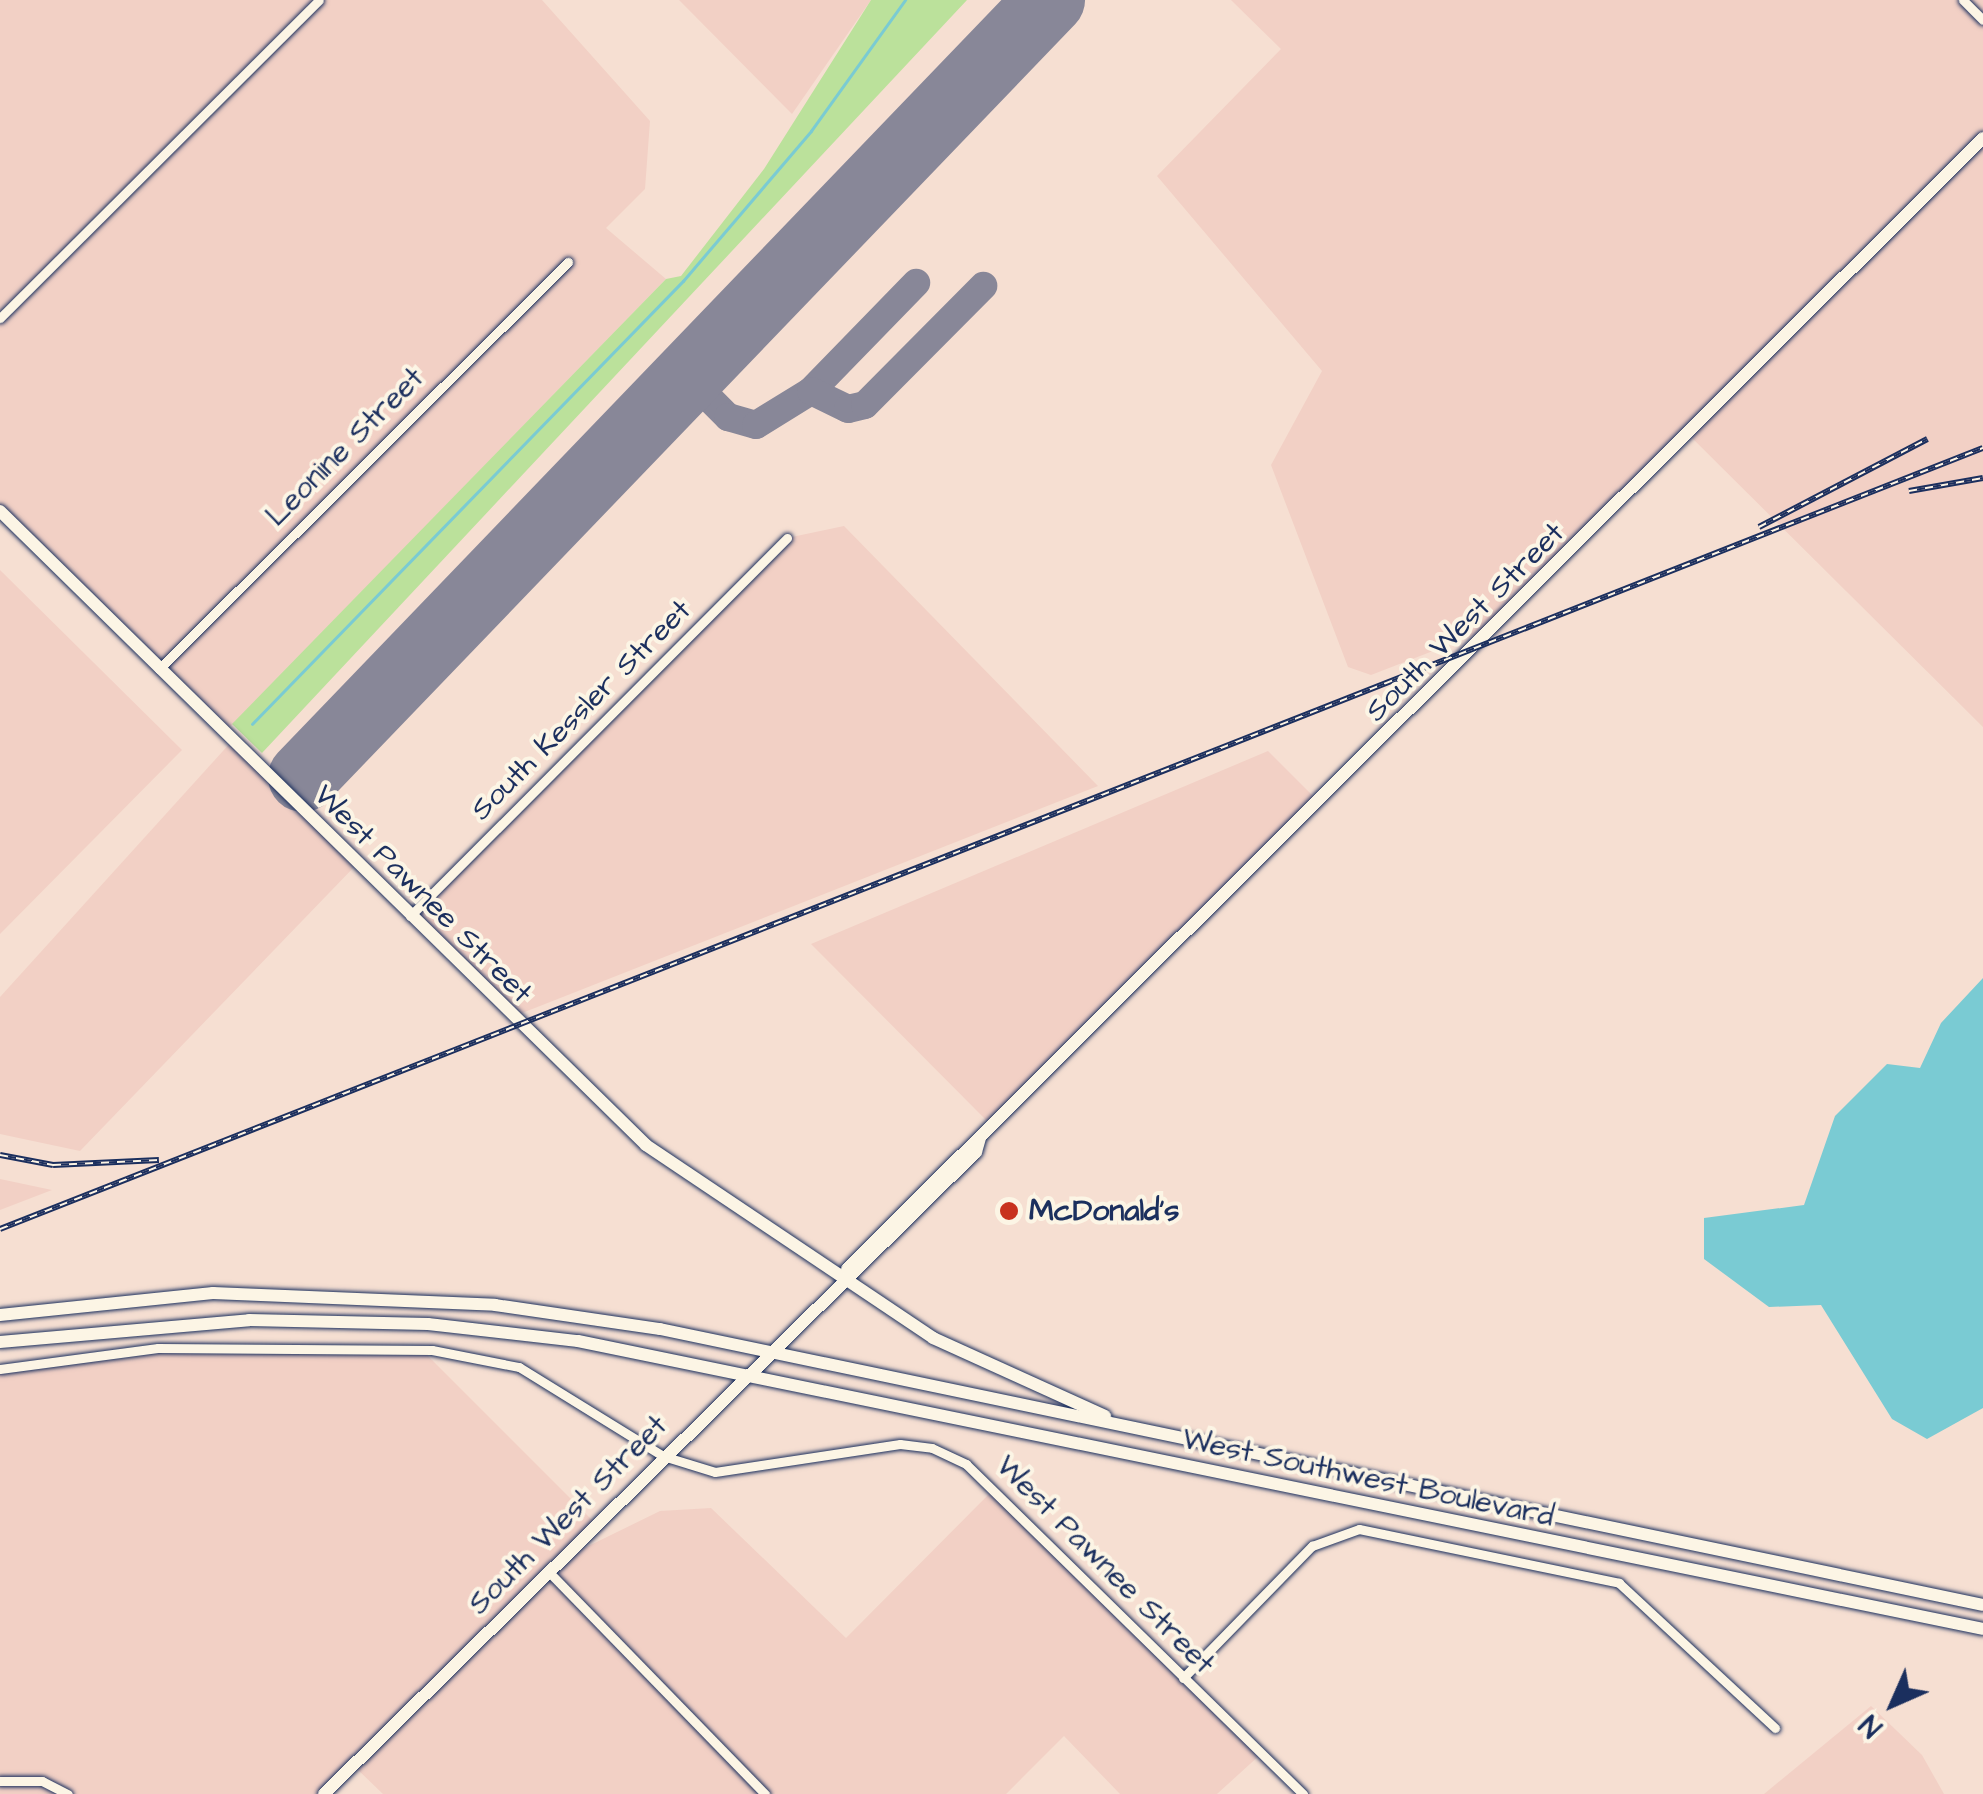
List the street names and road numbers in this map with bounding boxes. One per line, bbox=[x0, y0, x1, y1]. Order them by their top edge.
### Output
street label: Leonine Street bbox=[258, 360, 432, 534]
street label: South West Street bbox=[1358, 515, 1572, 729]
street label: South Kessler Street bbox=[463, 592, 699, 828]
street label: West Pawnee Street bbox=[306, 777, 540, 1011]
street label: South West Street bbox=[461, 1408, 675, 1622]
street label: West Southwest Boulevard bbox=[1179, 1421, 1557, 1535]
street label: West Pawnee Street bbox=[988, 1448, 1222, 1682]

